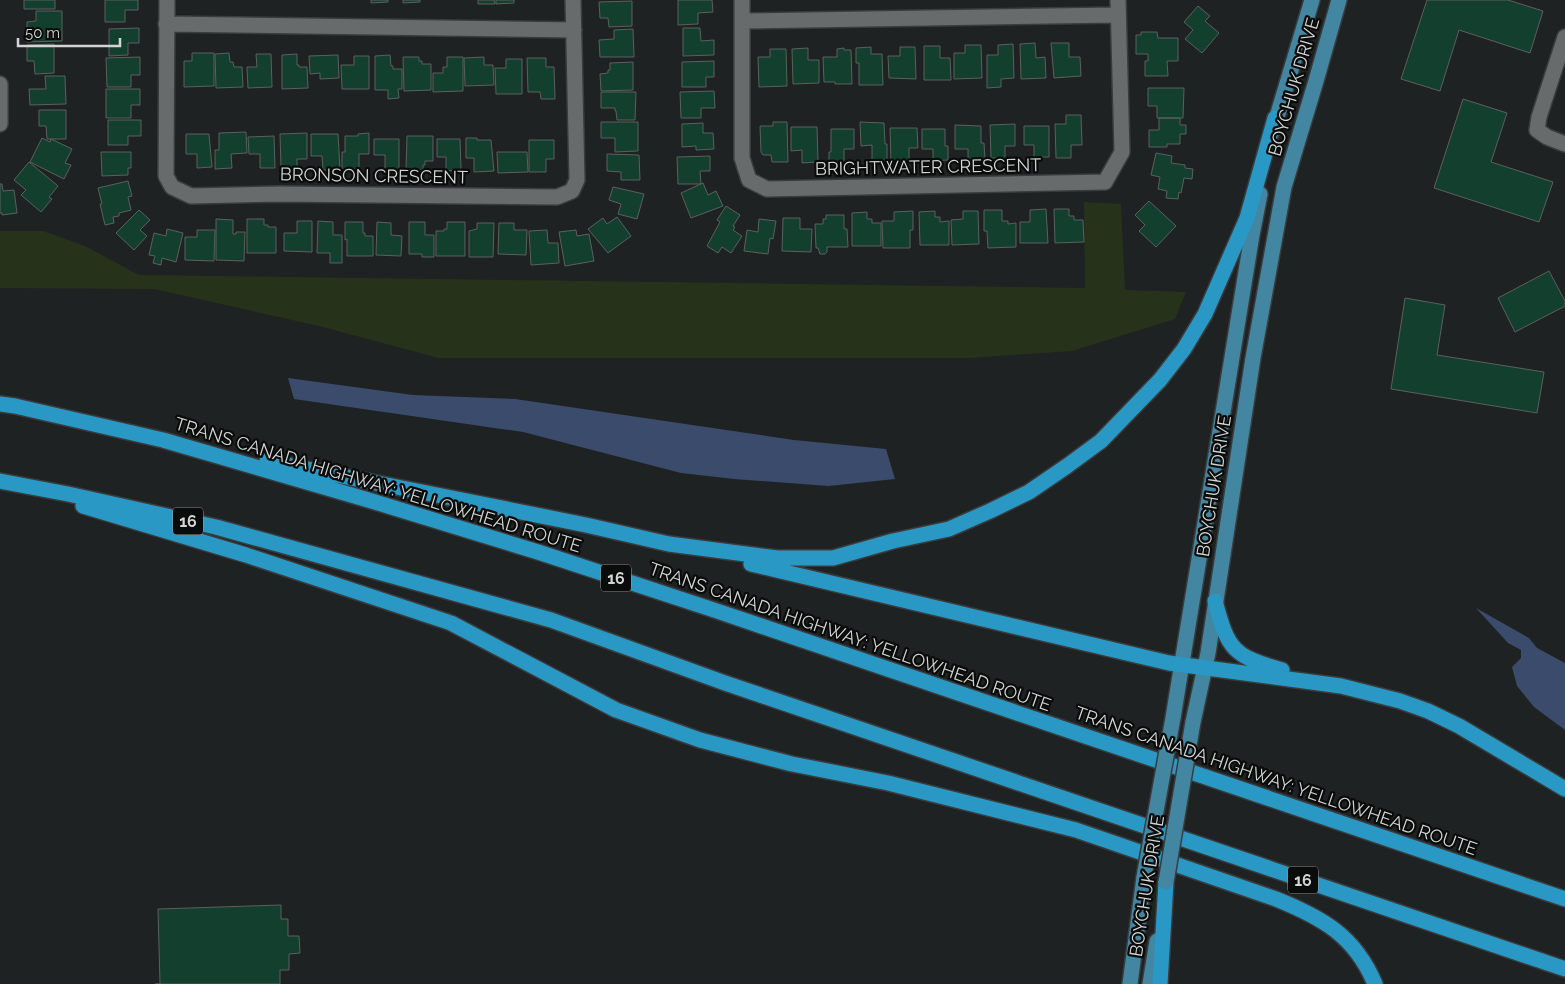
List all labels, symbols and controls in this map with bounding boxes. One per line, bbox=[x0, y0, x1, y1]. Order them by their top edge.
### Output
scale bar bbox=[18, 15, 120, 47]
street label: BOYCHUK DRIVE bbox=[1264, 15, 1323, 158]
text: 50 m bbox=[25, 24, 60, 42]
street label: BRIGHTWATER CRESCENT bbox=[815, 154, 1041, 179]
street label: BRONSON CRESCENT bbox=[280, 163, 468, 188]
street label: TRANS CANADA HIGHWAY: YELLOWHEAD ROUTE bbox=[172, 413, 584, 557]
street label: BOYCHUK DRIVE bbox=[1192, 414, 1235, 558]
road number: 16 bbox=[173, 508, 203, 534]
street label: TRANS CANADA HIGHWAY: YELLOWHEAD ROUTE bbox=[646, 558, 1054, 715]
road number: 16 bbox=[601, 564, 631, 592]
street label: TRANS CANADA HIGHWAY: YELLOWHEAD ROUTE bbox=[1072, 702, 1480, 859]
street label: BOYCHUK DRIVE bbox=[1125, 814, 1168, 958]
road number: 16 bbox=[1288, 866, 1318, 894]

